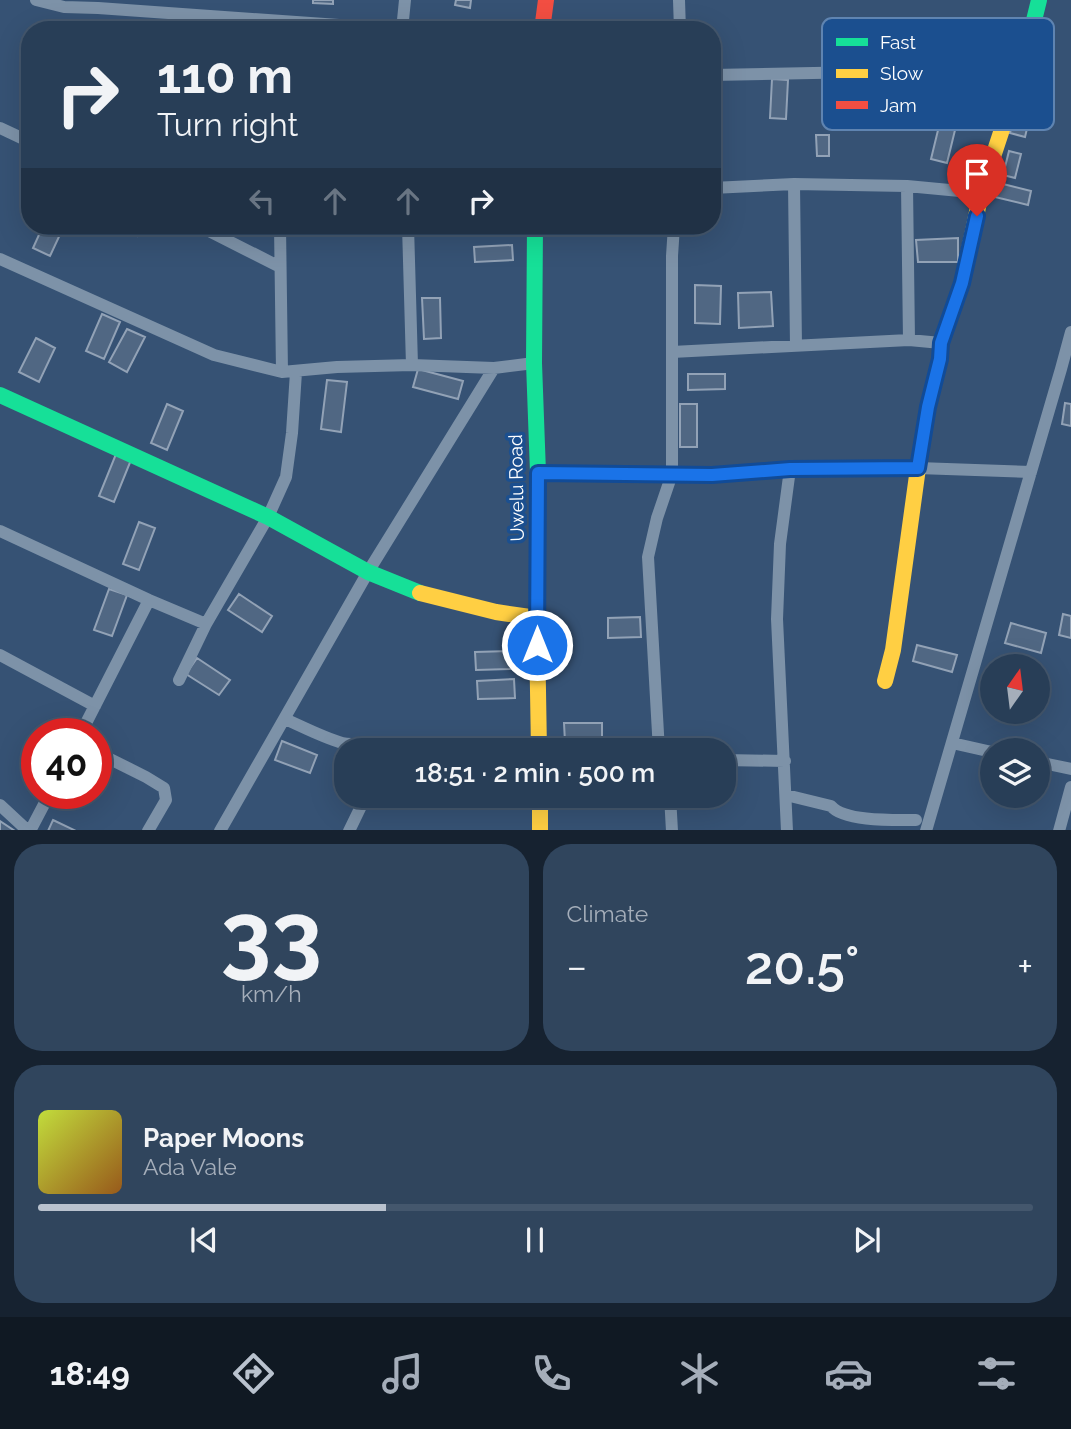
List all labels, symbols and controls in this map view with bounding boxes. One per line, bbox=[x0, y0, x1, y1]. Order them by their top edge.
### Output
legend bbox=[822, 18, 1054, 130]
text: Fast bbox=[880, 31, 916, 53]
text: 110 m bbox=[157, 47, 293, 104]
icon: right bbox=[42, 49, 133, 140]
text: Slow bbox=[880, 62, 924, 84]
text: Jam bbox=[880, 94, 917, 116]
text: Turn right bbox=[157, 106, 298, 143]
pin bbox=[947, 144, 1007, 216]
icon: arrive bbox=[958, 155, 996, 193]
icon: left bbox=[243, 182, 281, 220]
icon: ahead bbox=[316, 182, 354, 220]
icon: ahead bbox=[389, 182, 427, 220]
icon: right bbox=[462, 182, 500, 220]
street label: Uwelu Road bbox=[504, 434, 528, 542]
position arrow bbox=[500, 608, 574, 682]
north arrow bbox=[980, 654, 1050, 724]
map controls bbox=[980, 654, 1050, 808]
speed limit sign: 40 bbox=[21, 718, 112, 809]
button: layers bbox=[980, 738, 1050, 808]
text: 18:51 · 2 min · 500 m bbox=[415, 758, 655, 788]
text: 33 bbox=[220, 881, 322, 988]
text: Climate bbox=[567, 900, 648, 927]
text: 20.5° bbox=[745, 935, 859, 996]
text: − bbox=[567, 944, 587, 989]
text: + bbox=[1017, 944, 1033, 989]
text: km/h bbox=[241, 980, 302, 1007]
text: Paper Moons bbox=[143, 1123, 304, 1153]
text: Ada Vale bbox=[143, 1153, 237, 1180]
icon: previous bbox=[185, 1221, 223, 1259]
icon: pause bbox=[516, 1221, 554, 1259]
icon: next bbox=[848, 1221, 886, 1259]
icon: directions bbox=[229, 1349, 278, 1398]
icon: music bbox=[378, 1349, 427, 1398]
icon: phone bbox=[527, 1349, 576, 1398]
icon: climate bbox=[675, 1349, 724, 1398]
icon: car bbox=[824, 1349, 873, 1398]
icon: filters bbox=[972, 1349, 1021, 1398]
text: 18:49 bbox=[50, 1355, 130, 1392]

